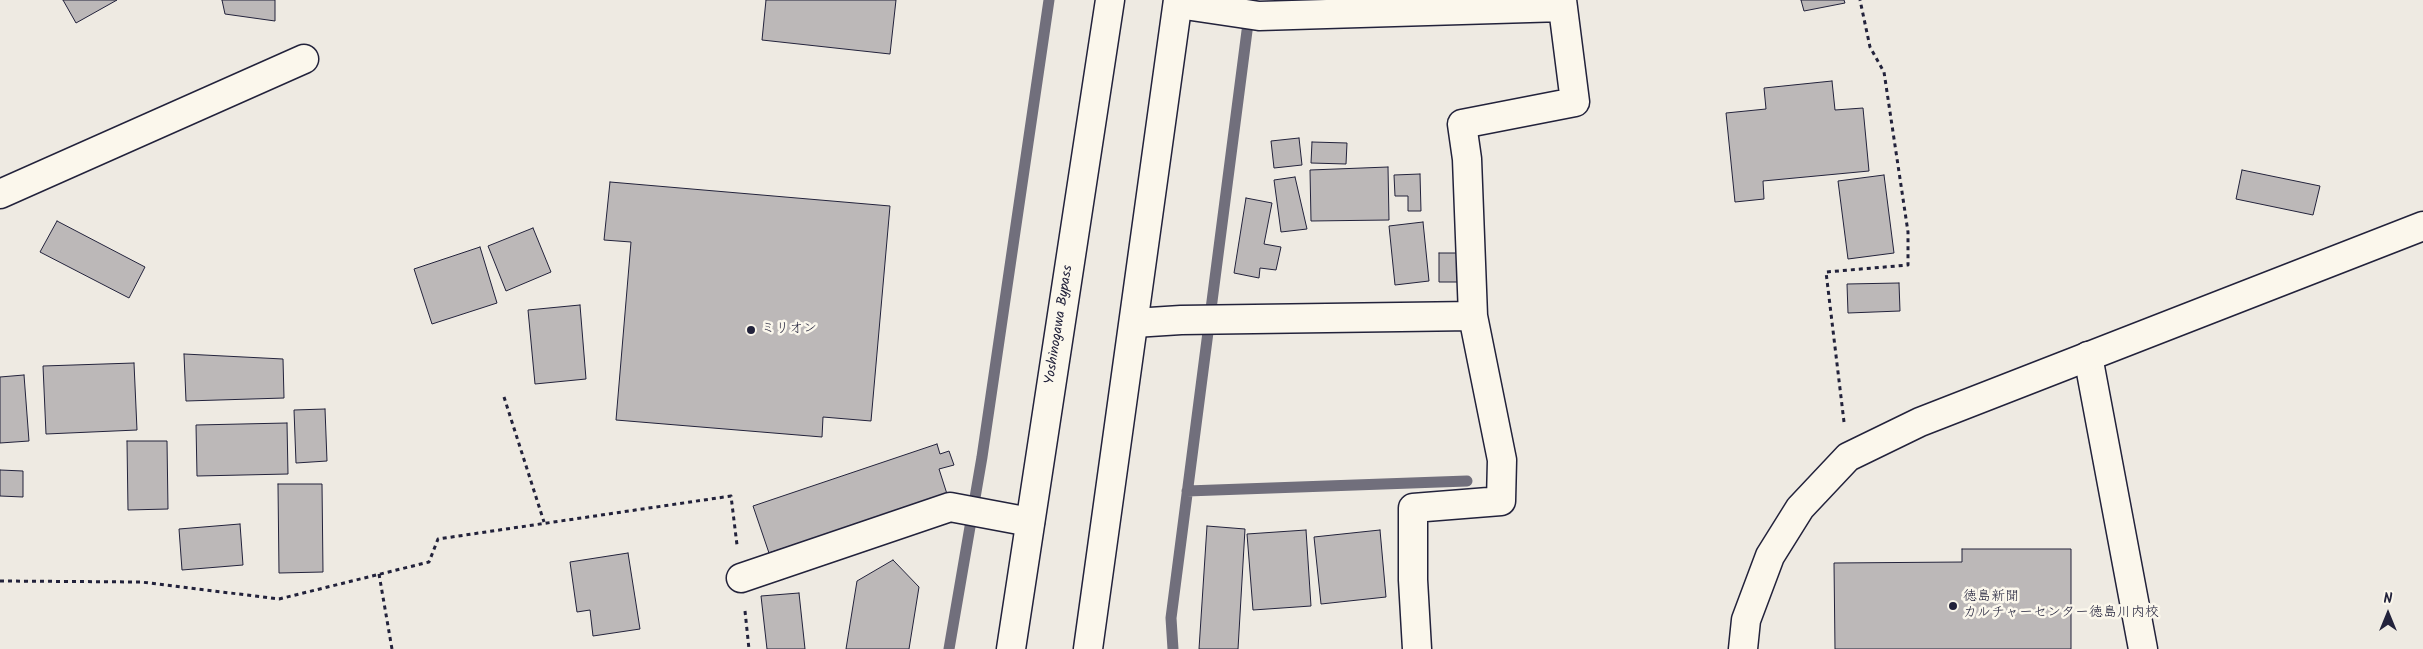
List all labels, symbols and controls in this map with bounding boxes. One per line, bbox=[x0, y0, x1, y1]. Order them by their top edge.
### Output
street label: Yoshinogawa Bypass bbox=[1042, 264, 1078, 386]
place label: ミリオン bbox=[761, 322, 817, 338]
marker: ミリオン bbox=[745, 324, 757, 336]
text: N bbox=[2384, 588, 2392, 610]
north arrow bbox=[2363, 589, 2413, 639]
place label: 徳島新聞 カルチャーセンター徳島川内校 bbox=[1963, 590, 2159, 622]
marker: 徳島新聞 カルチャーセンター徳島川内校 bbox=[1947, 600, 1959, 612]

